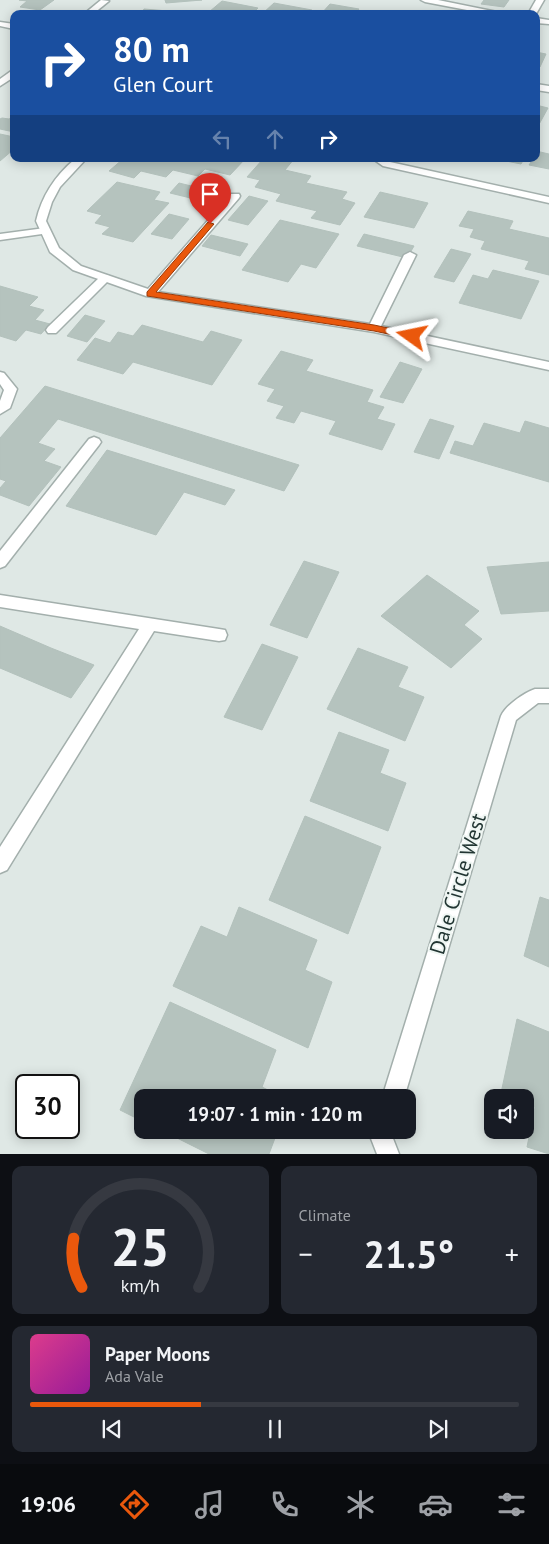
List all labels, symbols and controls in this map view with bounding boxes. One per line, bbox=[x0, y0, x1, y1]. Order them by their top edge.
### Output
text: 80 m bbox=[113, 26, 190, 72]
icon: right bbox=[30, 30, 95, 95]
text: Glen Court bbox=[113, 70, 213, 98]
icon: left bbox=[208, 125, 236, 153]
icon: ahead bbox=[261, 125, 289, 153]
icon: right bbox=[314, 125, 342, 153]
pin bbox=[189, 173, 231, 224]
icon: arrive bbox=[196, 180, 224, 208]
position arrow bbox=[385, 309, 437, 361]
street label: Dale Circle West bbox=[423, 810, 492, 958]
speed limit sign: 30 bbox=[15, 1074, 80, 1139]
map controls bbox=[484, 1089, 534, 1139]
button: sound bbox=[484, 1089, 534, 1139]
text: 19:07 · 1 min · 120 m bbox=[188, 1102, 362, 1126]
text: Climate bbox=[299, 1205, 351, 1225]
text: 25 bbox=[111, 1213, 170, 1280]
text: 21.5° bbox=[363, 1229, 454, 1278]
text: − bbox=[299, 1235, 313, 1272]
text: + bbox=[505, 1235, 519, 1272]
text: km/h bbox=[121, 1274, 160, 1297]
text: Paper Moons bbox=[105, 1342, 210, 1366]
text: Ada Vale bbox=[105, 1366, 164, 1386]
icon: previous bbox=[98, 1415, 126, 1443]
icon: pause bbox=[261, 1415, 289, 1443]
icon: next bbox=[424, 1415, 452, 1443]
icon: directions bbox=[117, 1487, 152, 1522]
icon: music bbox=[192, 1487, 227, 1522]
icon: phone bbox=[267, 1487, 302, 1522]
icon: climate bbox=[343, 1487, 378, 1522]
icon: car bbox=[418, 1487, 453, 1522]
icon: filters bbox=[494, 1487, 529, 1522]
text: 19:06 bbox=[20, 1490, 76, 1518]

